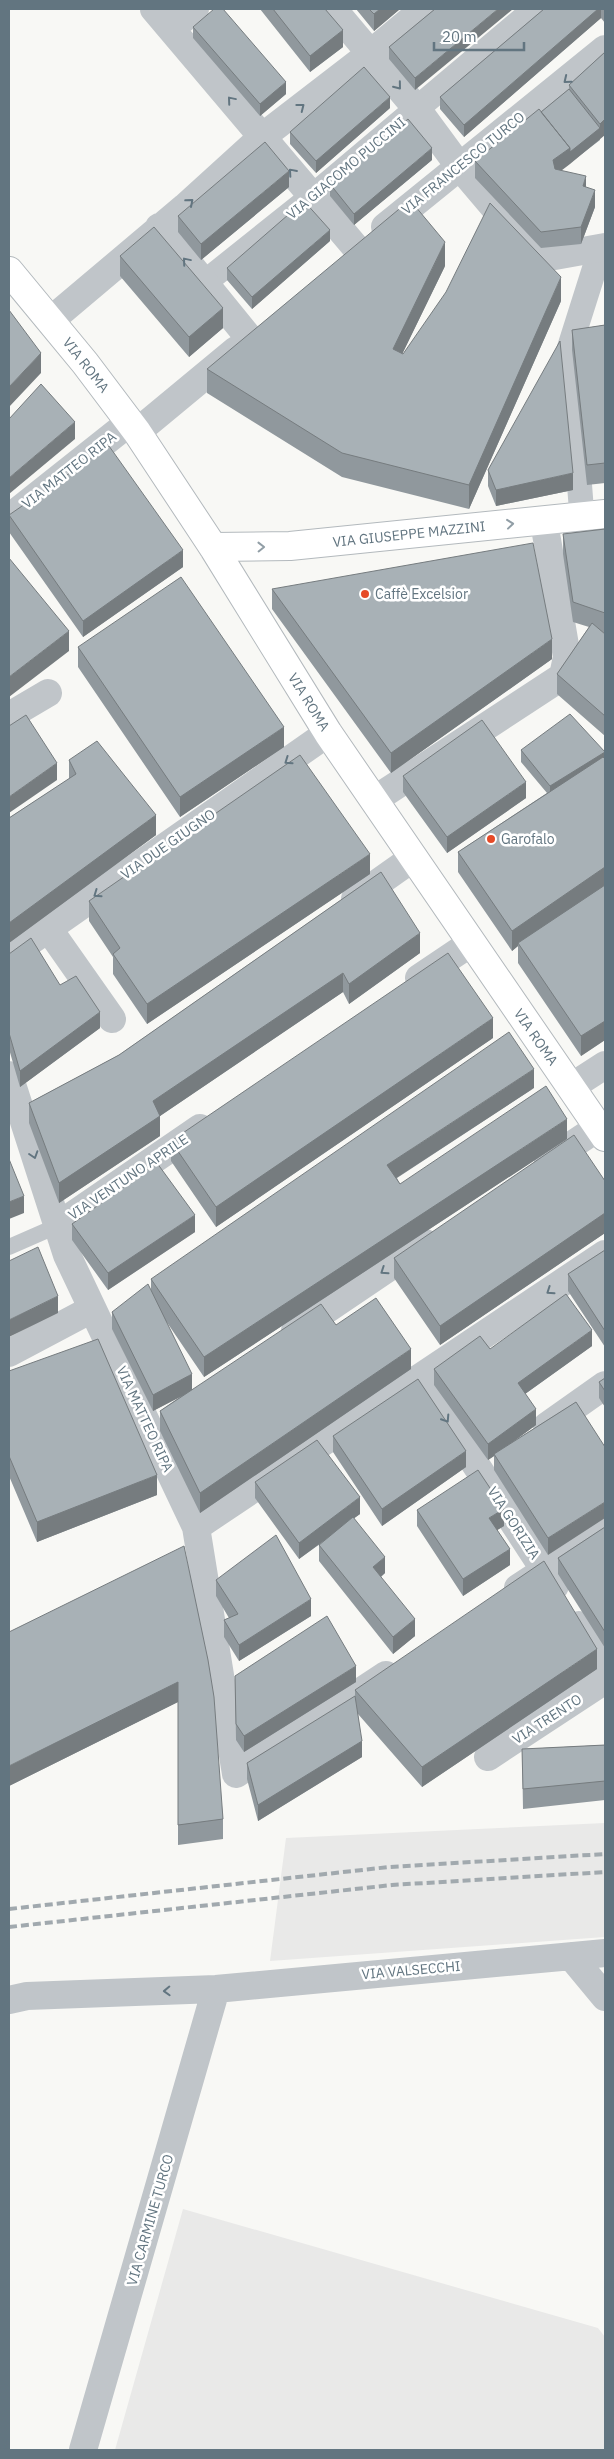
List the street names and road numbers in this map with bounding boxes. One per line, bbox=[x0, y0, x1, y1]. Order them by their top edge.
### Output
street label: VIA FRANCESCO TURCO bbox=[398, 108, 528, 218]
street label: VIA GIACOMO PUCCINI bbox=[283, 113, 409, 223]
street label: VIA ROMA bbox=[59, 334, 113, 396]
street label: VIA MATTEO RIPA bbox=[18, 428, 120, 512]
street label: VIA GIUSEPPE MAZZINI bbox=[332, 517, 486, 551]
street label: VIA ROMA bbox=[284, 669, 334, 735]
street label: VIA DUE GIUGNO bbox=[117, 805, 219, 883]
street label: VIA ROMA bbox=[510, 1005, 562, 1069]
street label: VIA VENTUNO APRILE bbox=[65, 1130, 191, 1224]
street label: VIA MATTEO RIPA bbox=[113, 1363, 177, 1475]
street label: VIA GORIZIA bbox=[484, 1483, 544, 1563]
street label: VIA TRENTO bbox=[509, 1690, 585, 1748]
street label: VIA VALSECCHI bbox=[361, 1957, 461, 1983]
street label: VIA CARMINE TURCO bbox=[123, 2152, 177, 2288]

